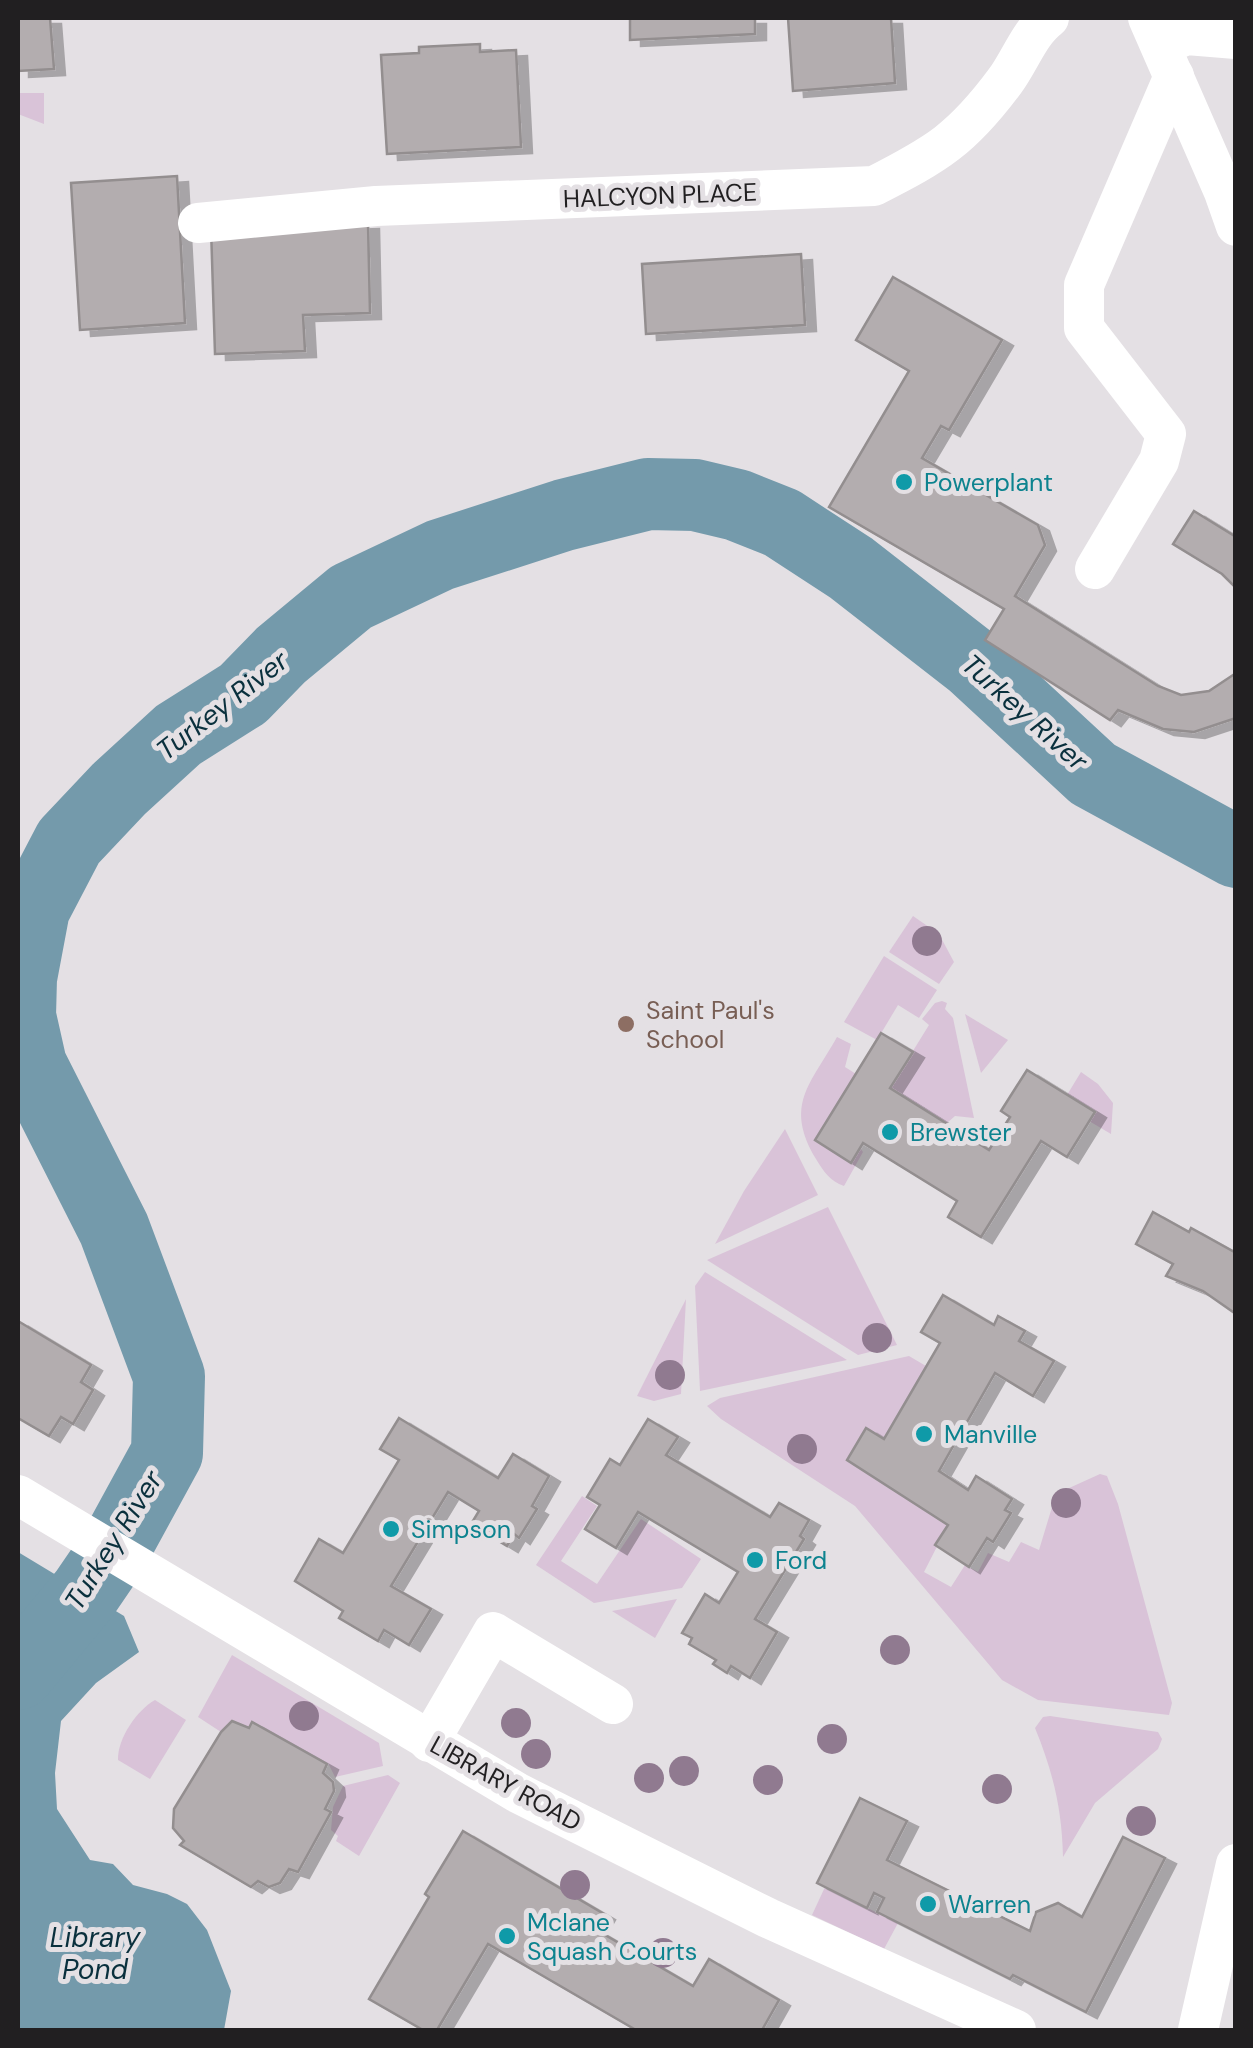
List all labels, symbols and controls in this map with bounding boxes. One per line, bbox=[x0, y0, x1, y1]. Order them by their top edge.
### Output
street label: HALCYON PLACE bbox=[562, 176, 758, 215]
place label: Powerplant bbox=[924, 466, 1053, 499]
marker: Powerplant bbox=[893, 471, 915, 493]
water label: Turkey River bbox=[149, 642, 296, 769]
water label: Turkey River bbox=[954, 646, 1096, 779]
place label: Saint Paul's School bbox=[646, 994, 775, 1056]
marker: Saint Paul's School bbox=[615, 1013, 637, 1035]
place label: Brewster bbox=[910, 1116, 1012, 1149]
marker: Brewster bbox=[879, 1121, 901, 1143]
place label: Manville bbox=[944, 1418, 1037, 1451]
marker: Manville bbox=[913, 1423, 935, 1445]
water label: Turkey River bbox=[56, 1463, 171, 1617]
place label: Simpson bbox=[411, 1513, 511, 1546]
marker: Simpson bbox=[380, 1518, 402, 1540]
place label: Ford bbox=[775, 1544, 827, 1577]
marker: Ford bbox=[744, 1549, 766, 1571]
street label: LIBRARY ROAD bbox=[424, 1728, 587, 1838]
place label: Warren bbox=[948, 1888, 1031, 1921]
marker: Warren bbox=[917, 1893, 939, 1915]
place label: Mclane Squash Courts bbox=[527, 1906, 697, 1968]
water label: Library Pond bbox=[50, 1919, 142, 1988]
marker: Mclane Squash Courts bbox=[496, 1925, 518, 1947]

